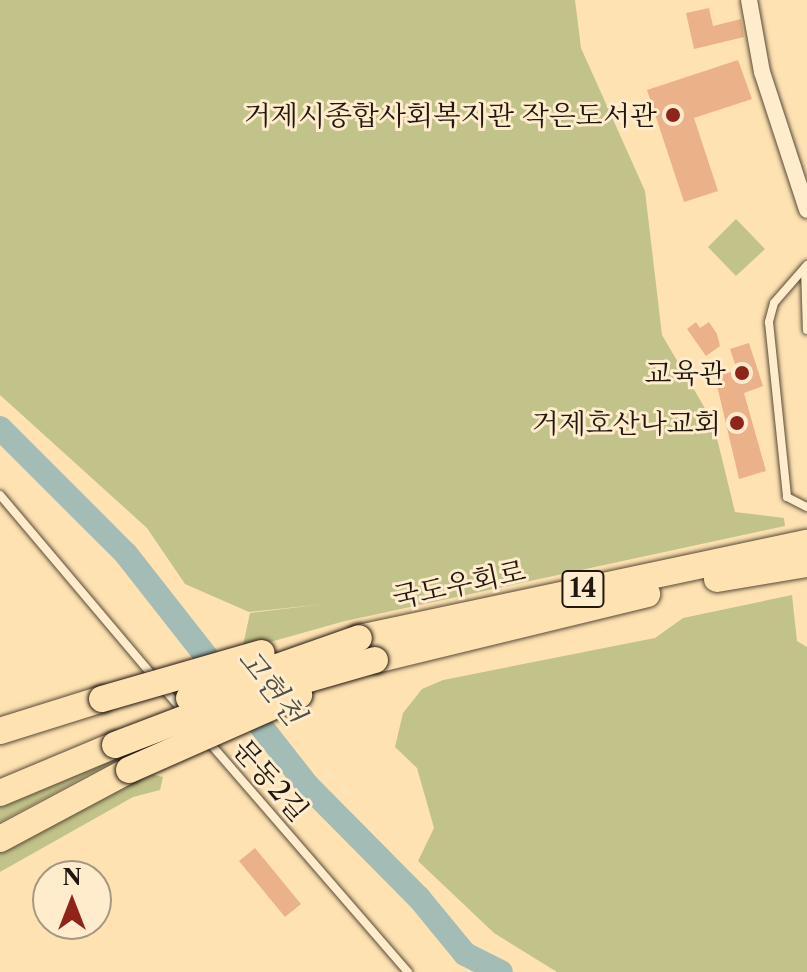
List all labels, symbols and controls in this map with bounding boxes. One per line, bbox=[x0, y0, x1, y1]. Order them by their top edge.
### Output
place label: 거제시종합사회복지관 작은도서관 bbox=[244, 98, 657, 132]
marker: 거제시종합사회복지관 작은도서관 bbox=[664, 106, 682, 124]
place label: 교육관 bbox=[645, 356, 726, 390]
marker: 교육관 bbox=[733, 364, 751, 382]
place label: 거제호산나교회 bbox=[532, 406, 721, 440]
marker: 거제호산나교회 bbox=[728, 414, 746, 432]
street label: 국도우회로 bbox=[389, 554, 529, 614]
road number: 14 bbox=[561, 567, 605, 611]
water label: 고현천 bbox=[230, 642, 312, 732]
street label: 문동2길 bbox=[226, 732, 316, 828]
north arrow bbox=[32, 860, 112, 940]
text: N bbox=[62, 864, 82, 891]

